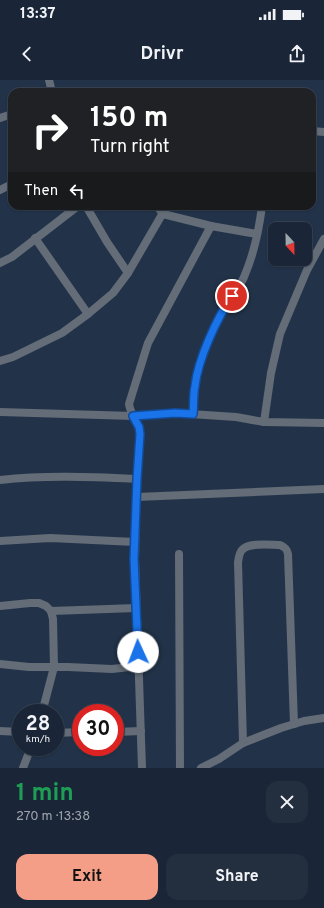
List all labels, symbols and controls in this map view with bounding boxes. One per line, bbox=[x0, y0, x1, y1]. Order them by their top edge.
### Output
text: 13:37 bbox=[20, 5, 55, 24]
icon: back bbox=[16, 43, 38, 65]
text: Drivr bbox=[141, 43, 183, 66]
icon: share bbox=[286, 43, 308, 65]
text: 150 m bbox=[90, 101, 168, 137]
icon: right bbox=[24, 104, 76, 156]
text: Turn right bbox=[90, 136, 170, 159]
icon: left bbox=[66, 180, 88, 202]
text: Then bbox=[24, 182, 58, 201]
north arrow bbox=[268, 222, 312, 266]
map controls bbox=[268, 222, 312, 266]
pin bbox=[215, 279, 249, 313]
icon: arrive bbox=[221, 285, 243, 307]
position arrow bbox=[117, 631, 159, 673]
speed limit sign: 30 bbox=[72, 704, 124, 756]
text: 28 bbox=[26, 712, 50, 738]
text: km/h bbox=[26, 733, 50, 746]
text: 1 min bbox=[16, 779, 74, 809]
button: close bbox=[266, 781, 308, 823]
text: 270 m · 13:38 bbox=[16, 809, 90, 825]
button: Exit bbox=[16, 854, 158, 900]
button: Share bbox=[166, 854, 308, 900]

